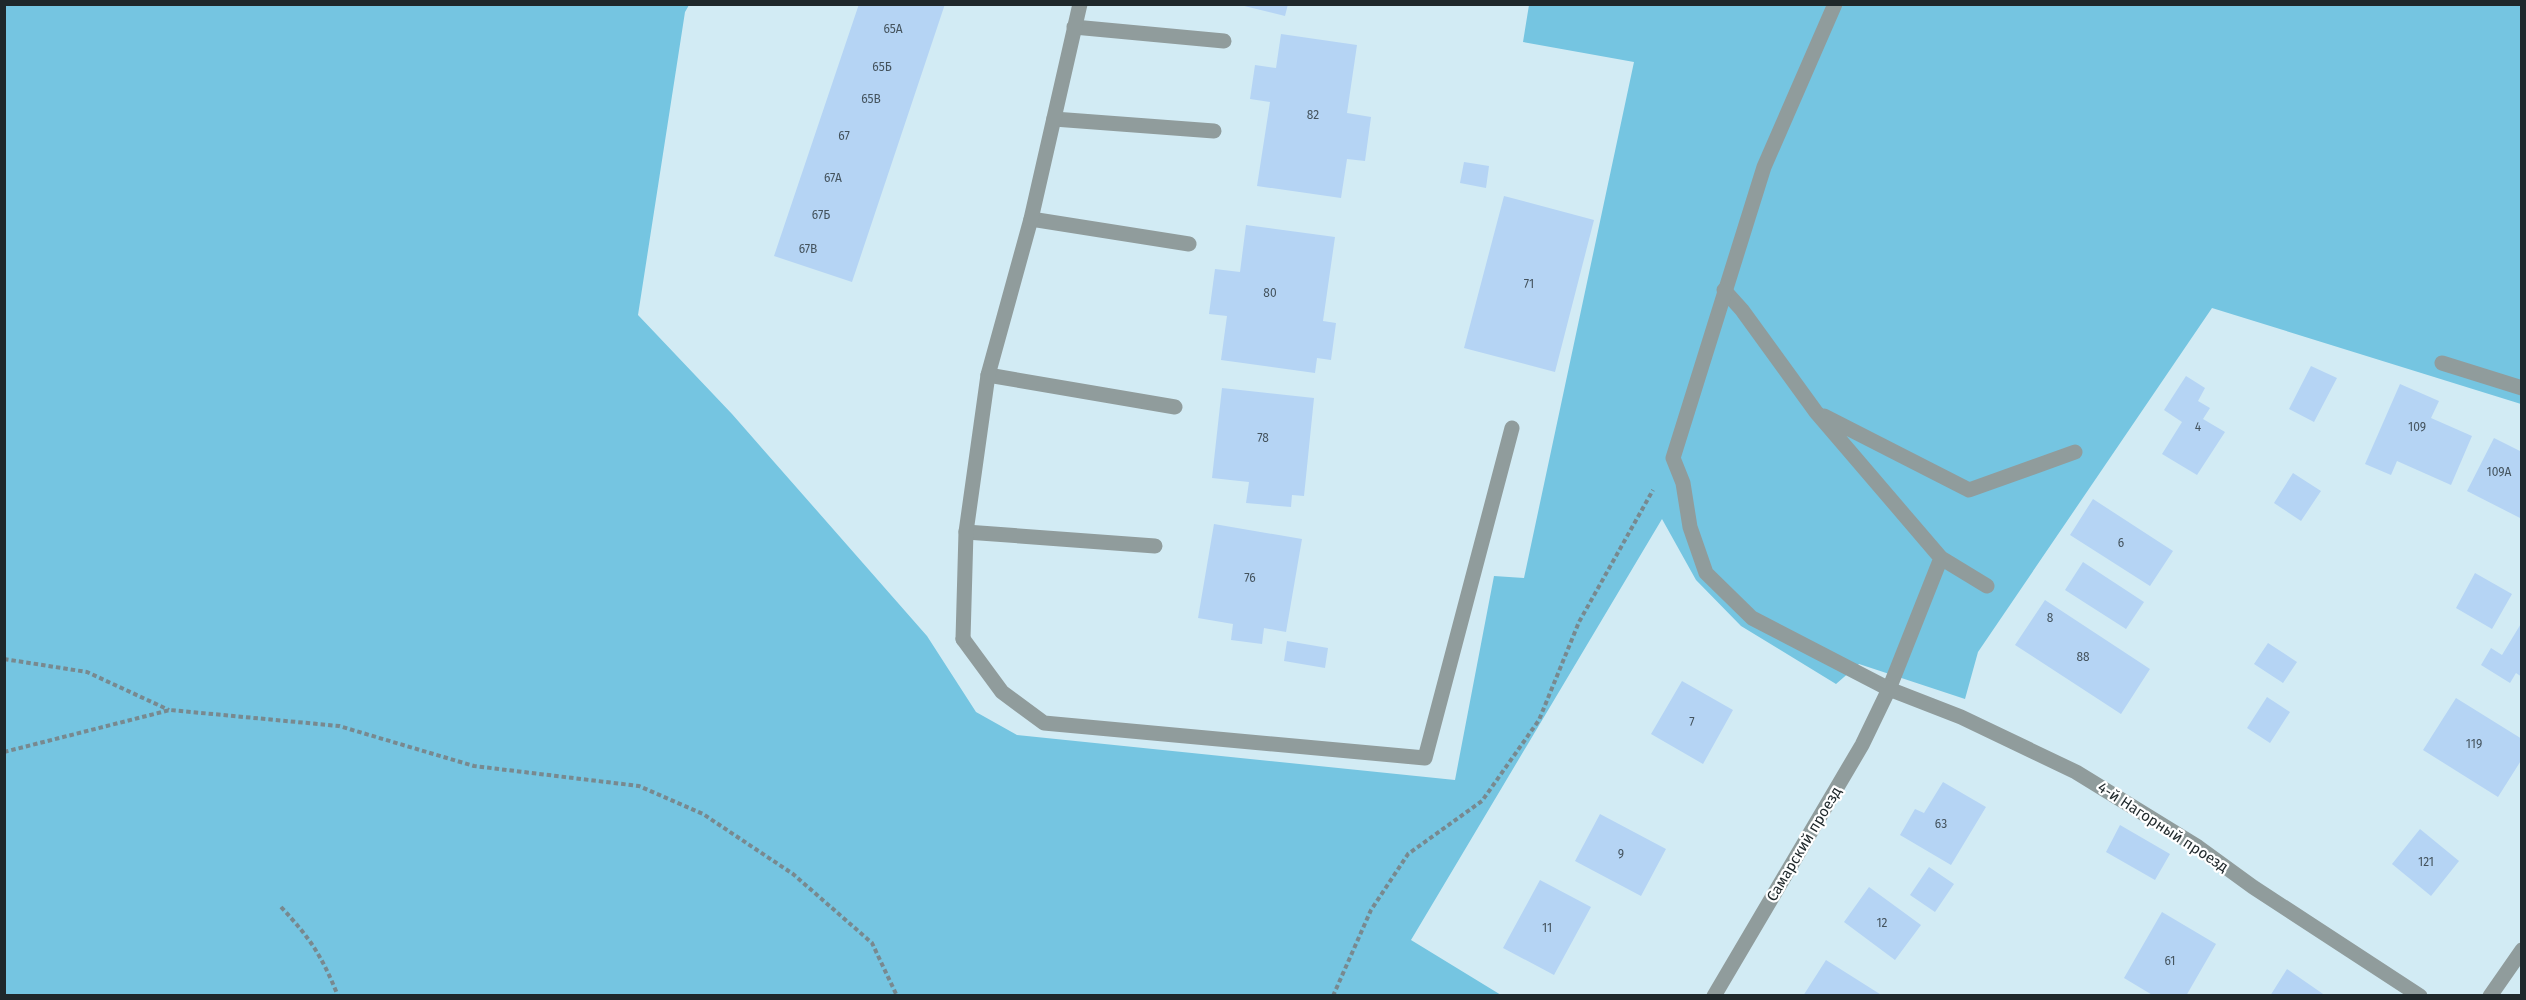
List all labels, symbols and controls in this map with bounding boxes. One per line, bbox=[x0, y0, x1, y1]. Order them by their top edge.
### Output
house number: 65А bbox=[883, 22, 903, 36]
house number: 65Б bbox=[872, 60, 892, 74]
house number: 65В bbox=[861, 92, 881, 106]
house number: 82 bbox=[1307, 108, 1319, 122]
house number: 67 bbox=[838, 129, 850, 143]
house number: 67А bbox=[824, 171, 842, 185]
house number: 67Б bbox=[812, 208, 830, 222]
house number: 67В bbox=[799, 242, 817, 256]
house number: 71 bbox=[1524, 277, 1534, 291]
house number: 80 bbox=[1263, 286, 1277, 300]
house number: 4 bbox=[2195, 420, 2202, 434]
house number: 109 bbox=[2408, 420, 2426, 434]
house number: 78 bbox=[1257, 431, 1269, 445]
house number: 109А bbox=[2487, 465, 2512, 479]
house number: 6 bbox=[2118, 536, 2124, 550]
house number: 76 bbox=[1244, 571, 1256, 585]
house number: 8 bbox=[2047, 611, 2054, 625]
house number: 88 bbox=[2076, 650, 2090, 664]
house number: 7 bbox=[1689, 715, 1695, 729]
house number: 119 bbox=[2466, 737, 2482, 751]
street label: 4-й Нагорный проезд bbox=[2094, 778, 2232, 876]
street label: Самарский проезд bbox=[1763, 783, 1845, 905]
house number: 63 bbox=[1935, 817, 1947, 831]
house number: 9 bbox=[1618, 847, 1624, 861]
house number: 121 bbox=[2418, 855, 2434, 869]
house number: 12 bbox=[1876, 916, 1888, 930]
house number: 11 bbox=[1542, 921, 1552, 935]
house number: 61 bbox=[2164, 954, 2176, 968]

